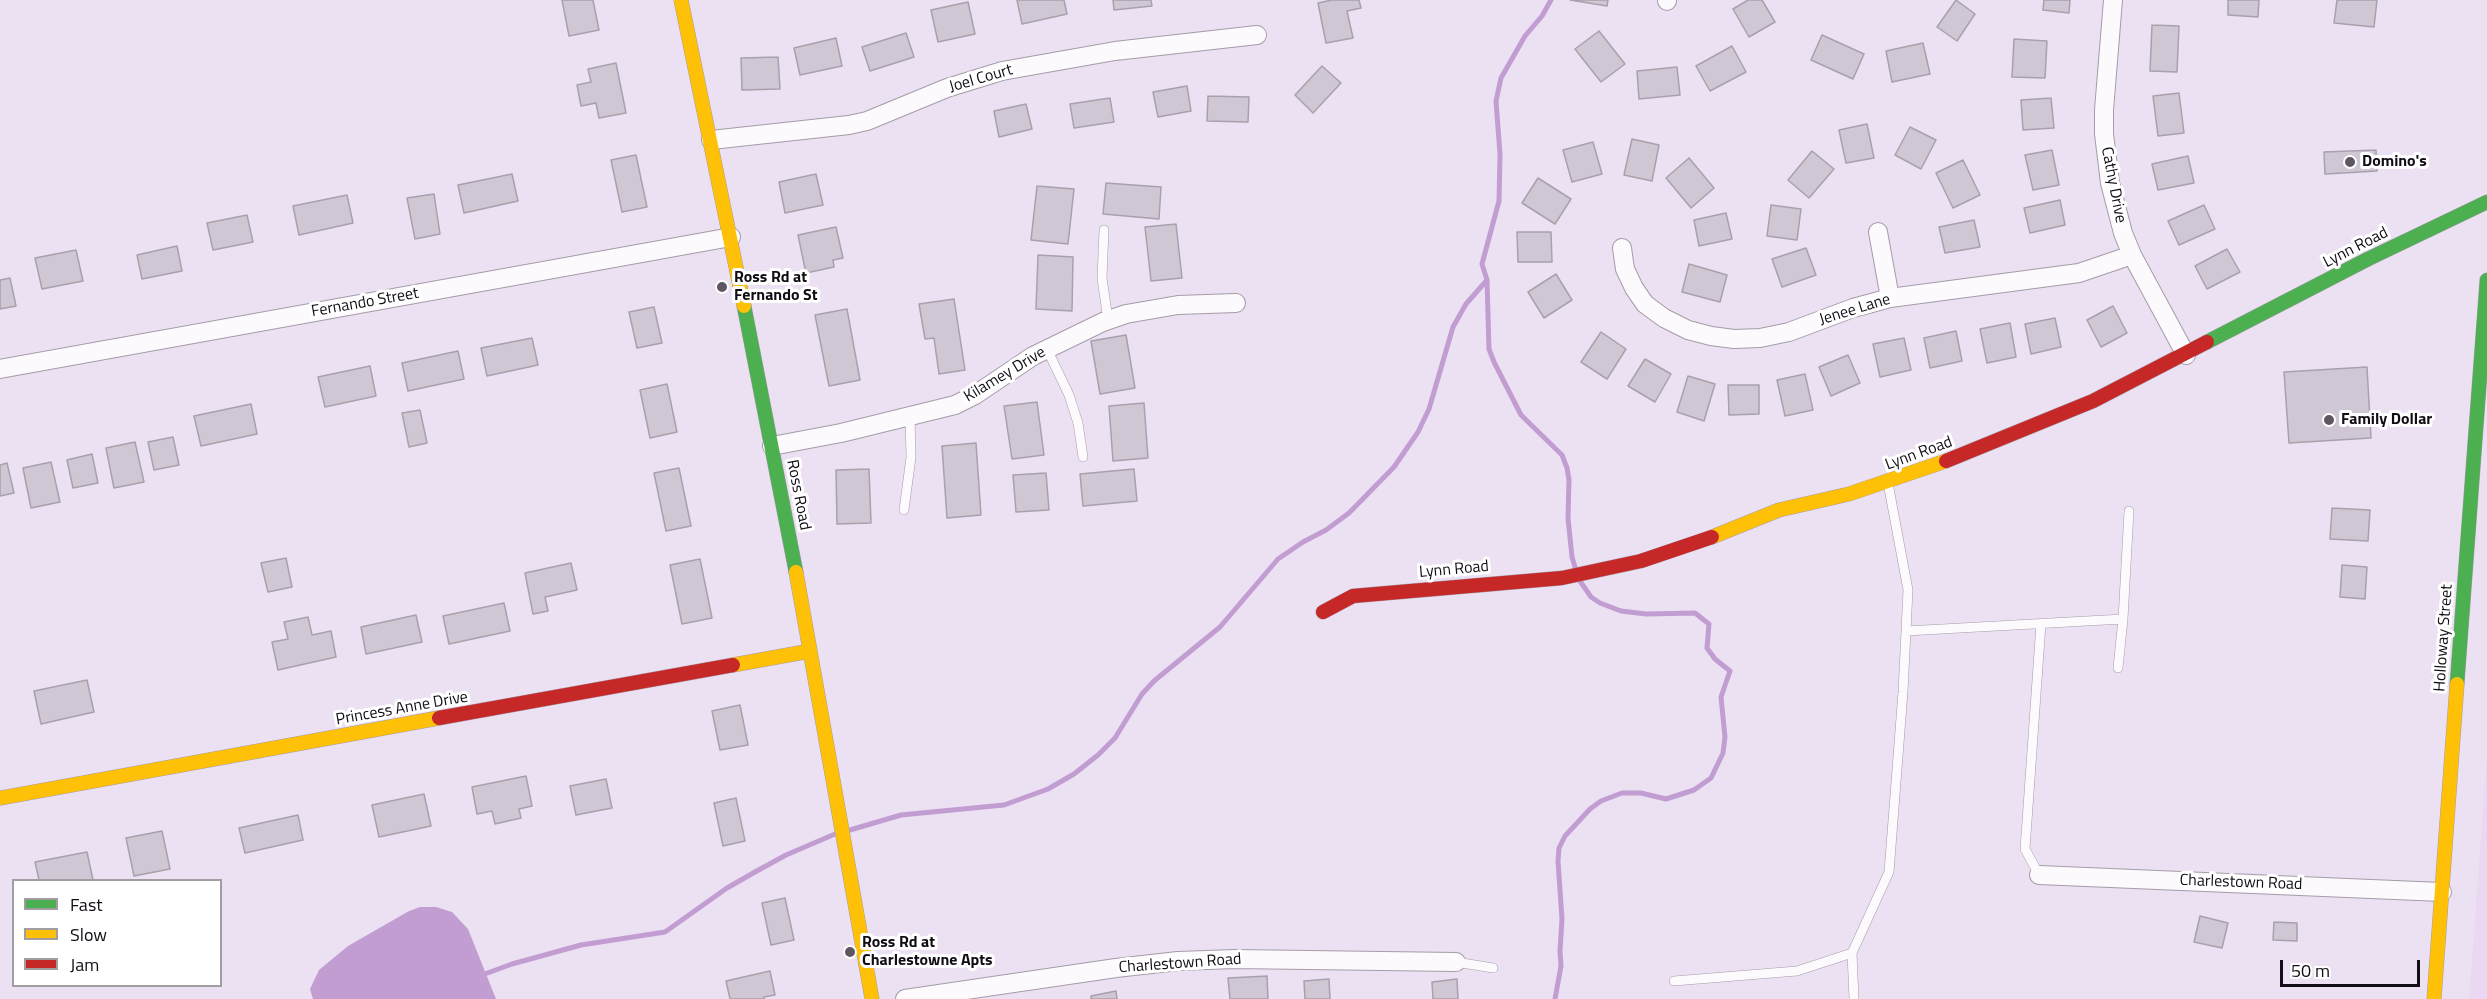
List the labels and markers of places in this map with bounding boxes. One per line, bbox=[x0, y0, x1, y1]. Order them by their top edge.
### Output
place label: Domino's bbox=[2362, 152, 2427, 172]
marker: Domino's bbox=[2343, 155, 2357, 169]
place label: Ross Rd at Fernando St bbox=[734, 268, 817, 306]
marker: Ross Rd at Fernando St bbox=[715, 280, 729, 294]
place label: Family Dollar bbox=[2341, 410, 2432, 430]
marker: Family Dollar bbox=[2322, 413, 2336, 427]
place label: Ross Rd at Charlestowne Apts bbox=[862, 933, 993, 971]
marker: Ross Rd at Charlestowne Apts bbox=[843, 945, 857, 959]

